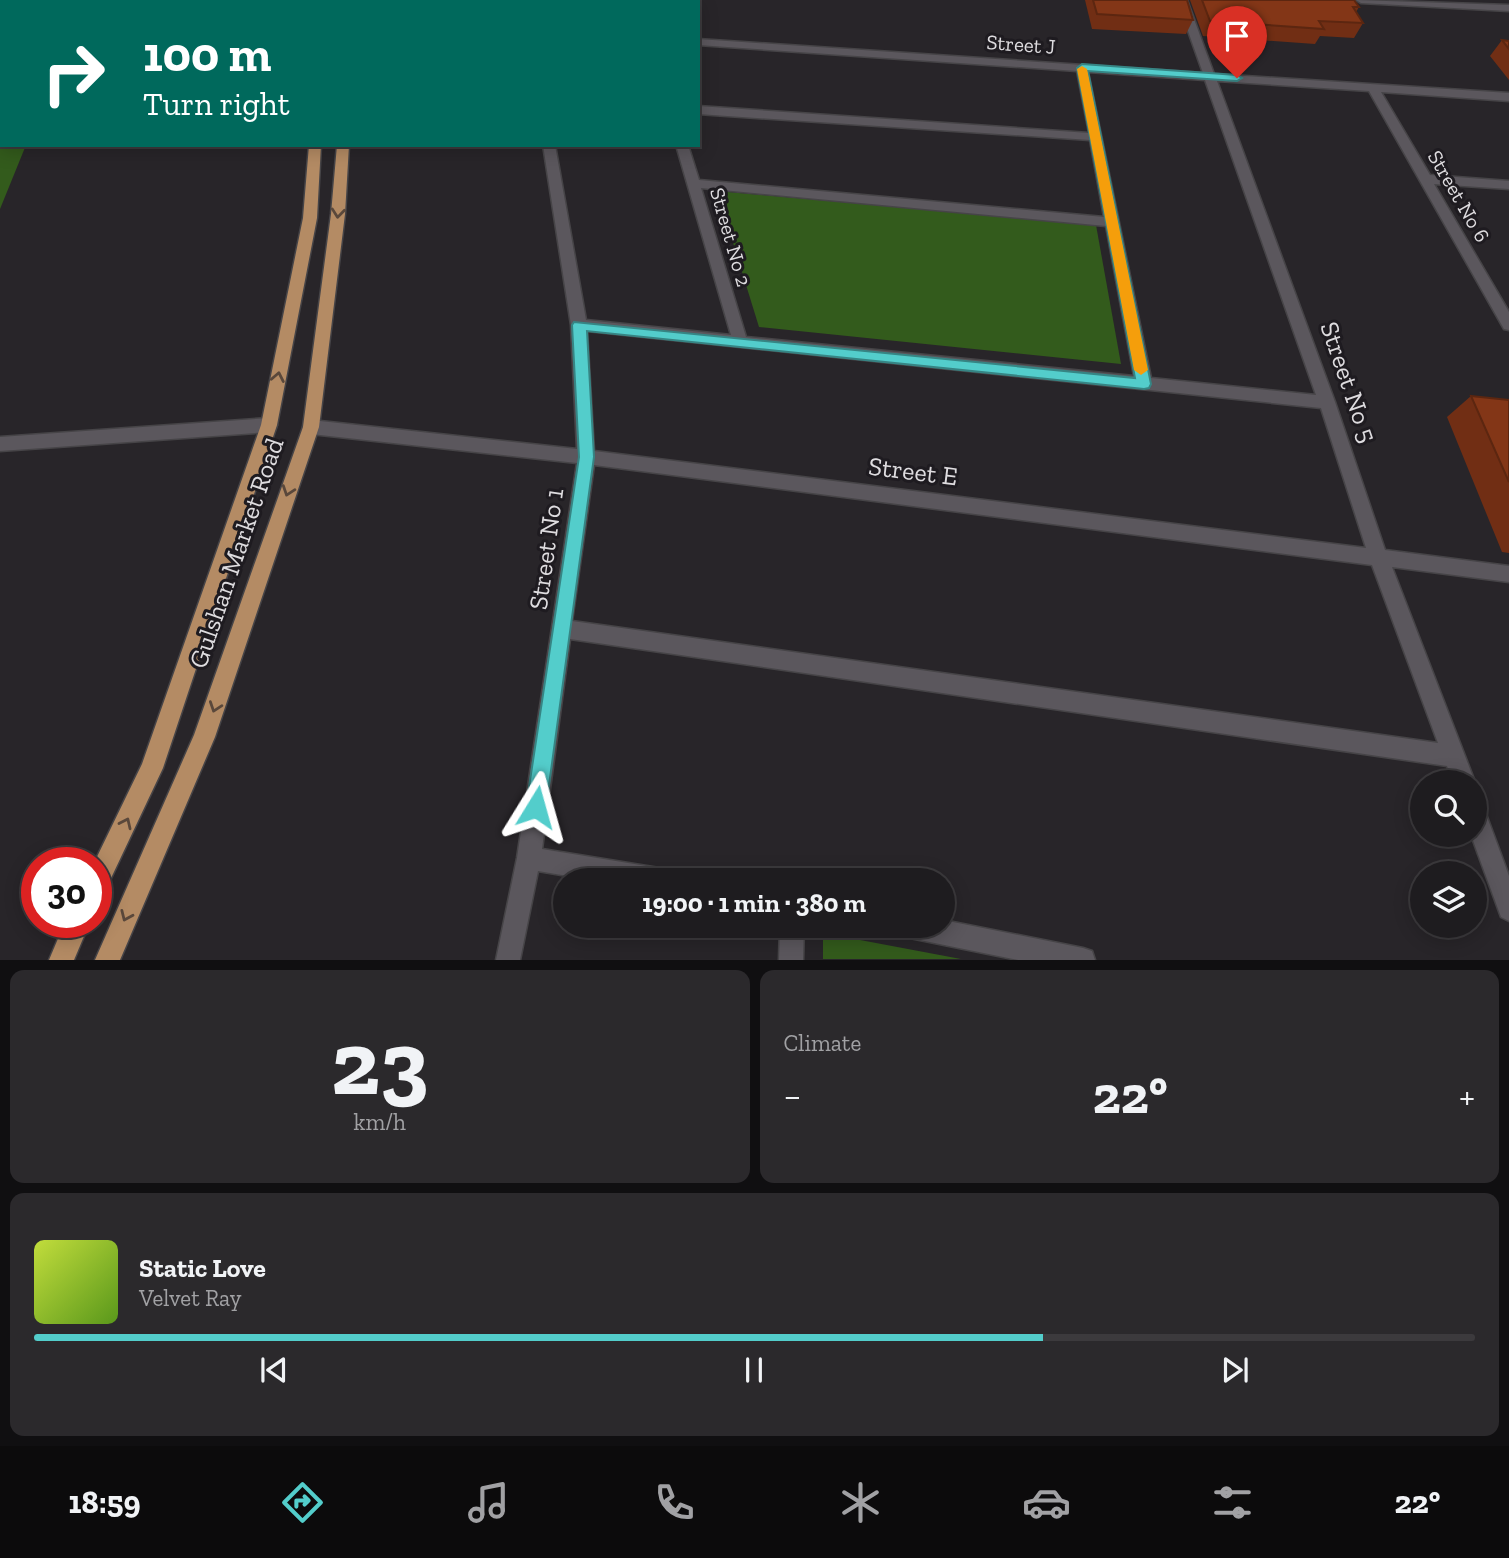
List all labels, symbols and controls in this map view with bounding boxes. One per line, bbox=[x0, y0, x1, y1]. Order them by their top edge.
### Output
pin bbox=[1207, 6, 1267, 78]
icon: arrive bbox=[1218, 17, 1256, 55]
text: 100 m bbox=[143, 25, 271, 84]
icon: right bbox=[28, 28, 119, 119]
street label: Street J bbox=[986, 29, 1056, 59]
text: Turn right bbox=[143, 85, 290, 123]
street label: Street No 6 bbox=[1423, 146, 1495, 246]
street label: Street No 2 bbox=[705, 185, 757, 289]
one-way arrow bbox=[330, 207, 345, 219]
street label: Street No 5 bbox=[1313, 317, 1385, 447]
one-way arrow bbox=[270, 371, 285, 383]
street label: Gulshan Market Road bbox=[182, 434, 290, 672]
street label: Street E bbox=[867, 450, 959, 492]
one-way arrow bbox=[282, 485, 296, 497]
street label: Street No 1 bbox=[522, 486, 570, 612]
one-way arrow bbox=[209, 700, 223, 712]
position arrow bbox=[499, 770, 573, 844]
map controls bbox=[1410, 770, 1487, 938]
button: search bbox=[1410, 770, 1487, 847]
one-way arrow bbox=[117, 818, 131, 830]
speed limit sign: 30 bbox=[21, 847, 112, 938]
button: layers bbox=[1410, 861, 1487, 938]
text: 19:00 · 1 min · 380 m bbox=[642, 887, 866, 919]
one-way arrow bbox=[120, 909, 134, 921]
text: 23 bbox=[331, 1008, 428, 1117]
text: Climate bbox=[784, 1029, 861, 1057]
text: 22° bbox=[1093, 1064, 1168, 1126]
text: − bbox=[784, 1073, 801, 1119]
text: + bbox=[1459, 1073, 1475, 1119]
text: km/h bbox=[354, 1108, 406, 1136]
text: Static Love bbox=[139, 1252, 266, 1284]
text: Velvet Ray bbox=[139, 1284, 241, 1312]
icon: previous bbox=[255, 1351, 293, 1389]
icon: pause bbox=[735, 1351, 773, 1389]
icon: next bbox=[1216, 1351, 1254, 1389]
icon: directions bbox=[278, 1478, 327, 1527]
icon: music bbox=[464, 1478, 513, 1527]
icon: phone bbox=[650, 1478, 699, 1527]
icon: climate bbox=[836, 1478, 885, 1527]
icon: car bbox=[1022, 1478, 1071, 1527]
icon: filters bbox=[1208, 1478, 1257, 1527]
text: 18:59 bbox=[69, 1483, 141, 1521]
text: 22° bbox=[1394, 1483, 1440, 1521]

